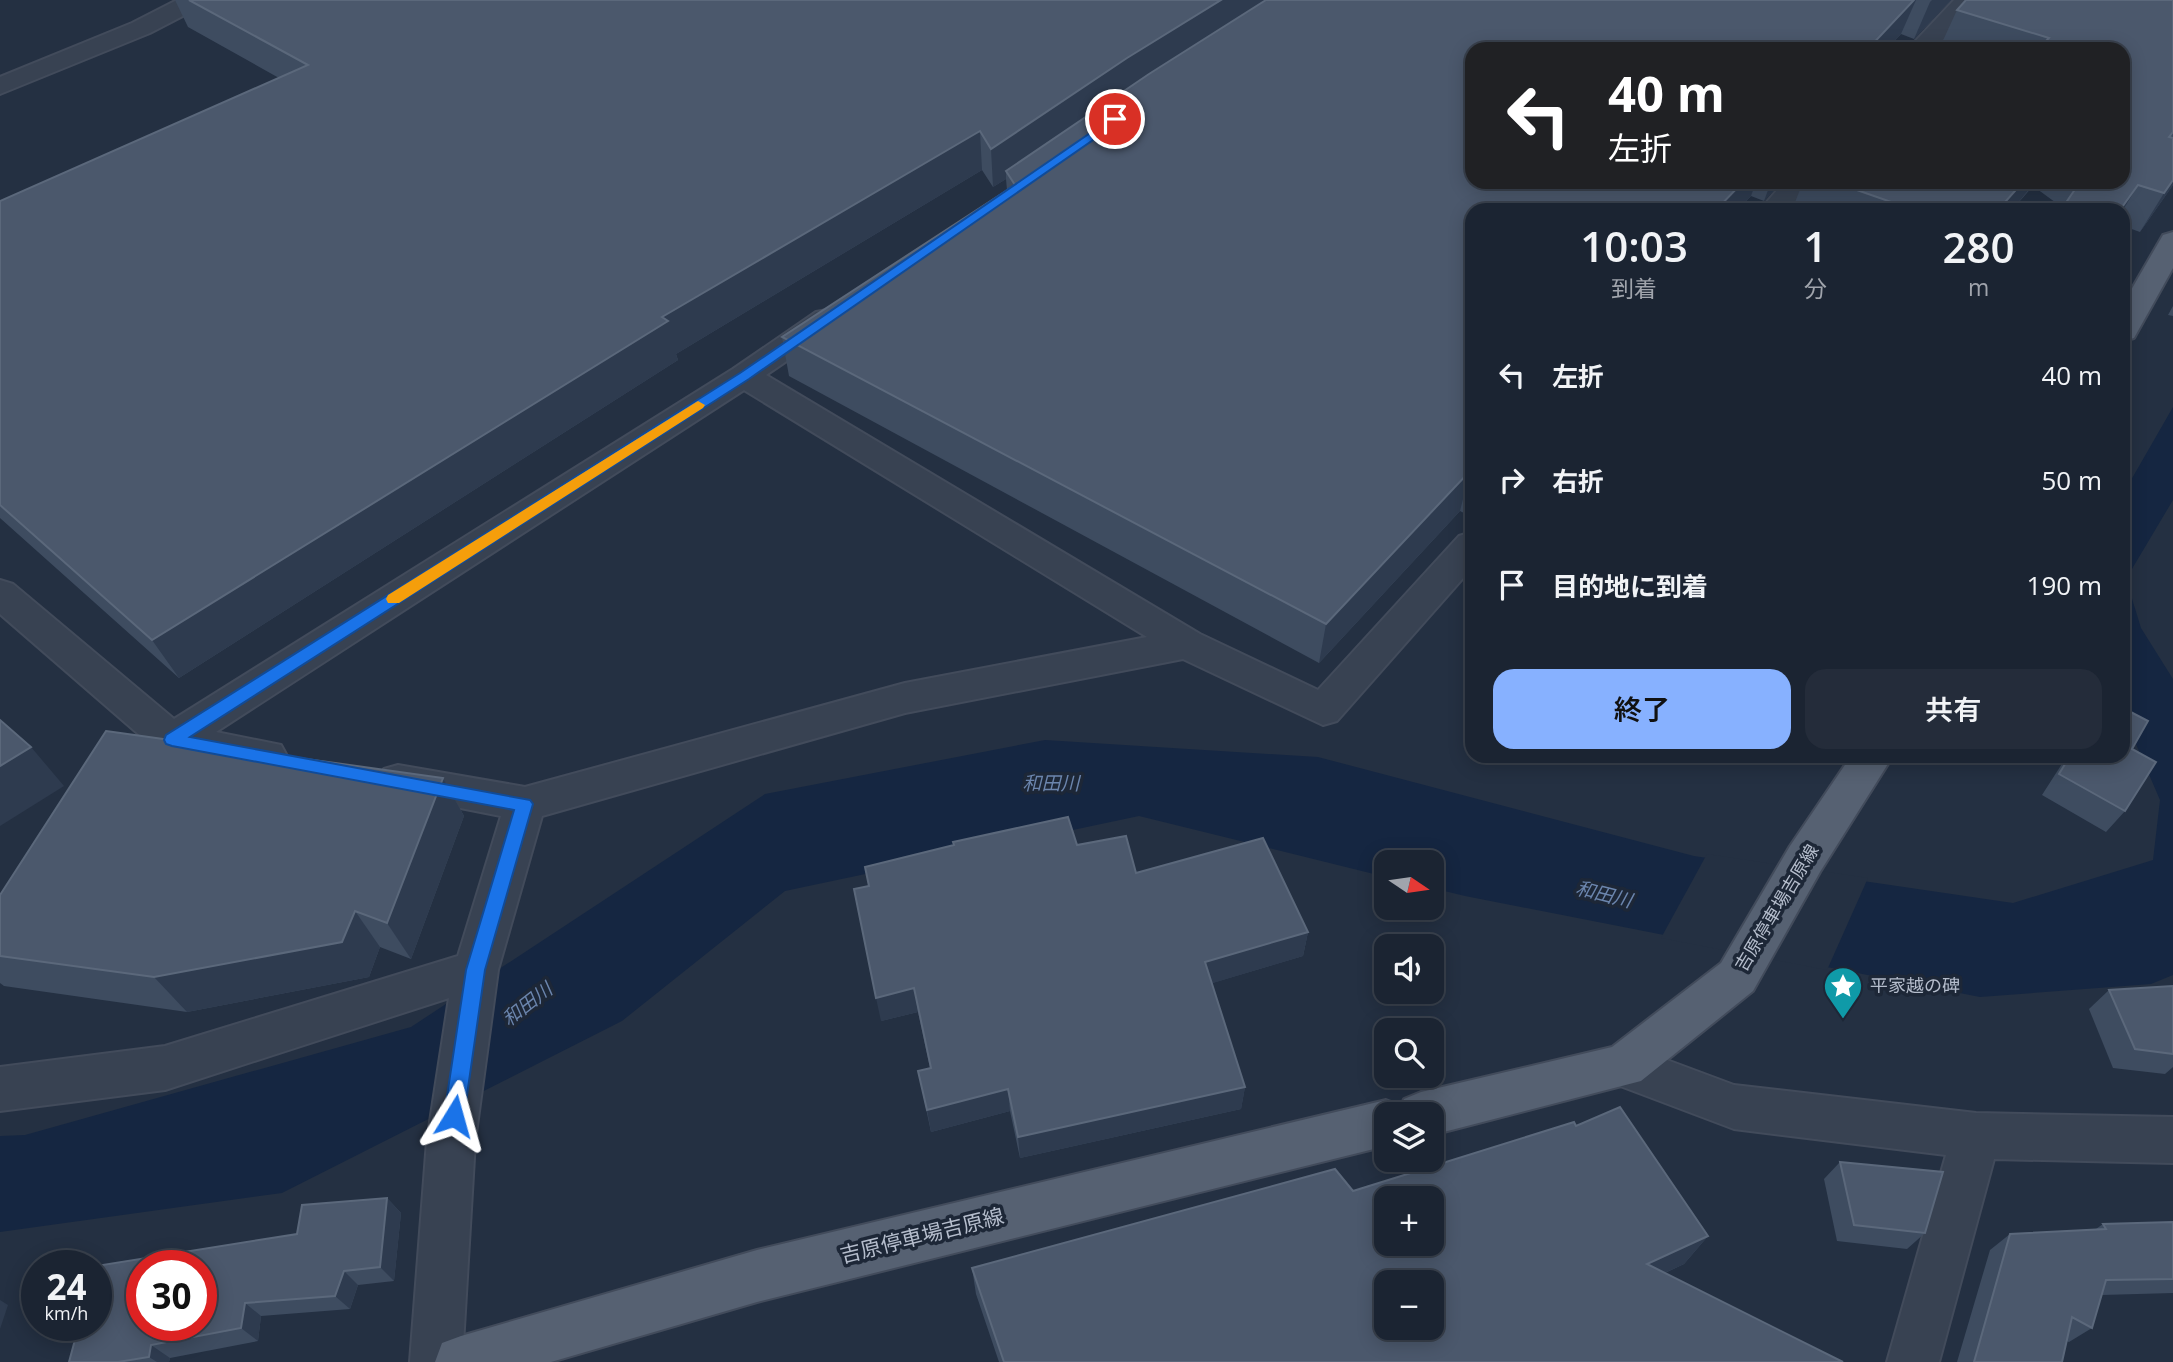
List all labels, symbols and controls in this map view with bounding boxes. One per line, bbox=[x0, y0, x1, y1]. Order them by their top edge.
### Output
text: 40 m bbox=[1608, 60, 1725, 126]
icon: left bbox=[1493, 70, 1584, 161]
pin bbox=[1085, 89, 1145, 149]
icon: arrive bbox=[1096, 100, 1134, 138]
text: 左折 bbox=[1608, 126, 1672, 169]
text: 10:03 bbox=[1580, 217, 1688, 274]
text: 1 bbox=[1803, 217, 1827, 274]
text: 280 bbox=[1943, 218, 2015, 275]
text: m bbox=[1968, 271, 1989, 303]
text: 到着 bbox=[1611, 272, 1657, 304]
text: 分 bbox=[1804, 272, 1827, 304]
icon: left bbox=[1493, 356, 1531, 394]
text: 40 m bbox=[2041, 357, 2102, 393]
text: 左折 bbox=[1552, 358, 1604, 394]
icon: right bbox=[1493, 461, 1531, 499]
text: 50 m bbox=[2041, 462, 2102, 498]
text: 右折 bbox=[1552, 463, 1604, 499]
icon: arrive bbox=[1493, 566, 1531, 604]
text: 190 m bbox=[2027, 567, 2102, 603]
text: 目的地に到着 bbox=[1552, 568, 1708, 604]
button: 終了 bbox=[1493, 669, 1791, 749]
button: 共有 bbox=[1805, 669, 2102, 749]
water label: 和田川 bbox=[1022, 770, 1081, 796]
street label: 吉原停車場吉原線 bbox=[1729, 840, 1824, 975]
north arrow bbox=[1374, 850, 1444, 920]
map controls bbox=[1374, 850, 1444, 1340]
water label: 和田川 bbox=[1573, 874, 1637, 914]
button: sound bbox=[1374, 934, 1444, 1004]
place icon: 平家越の碑 bbox=[1822, 965, 1864, 1020]
place label: 平家越の碑 bbox=[1870, 973, 1960, 997]
water label: 和田川 bbox=[497, 975, 559, 1032]
button: search bbox=[1374, 1018, 1444, 1088]
position arrow bbox=[417, 1079, 491, 1153]
button: layers bbox=[1374, 1102, 1444, 1172]
button: + bbox=[1374, 1186, 1444, 1256]
street label: 吉原停車場吉原線 bbox=[837, 1201, 1007, 1269]
speed limit sign: 30 bbox=[126, 1250, 217, 1341]
text: 24 bbox=[46, 1263, 87, 1310]
button: − bbox=[1374, 1270, 1444, 1340]
text: km/h bbox=[45, 1301, 88, 1325]

